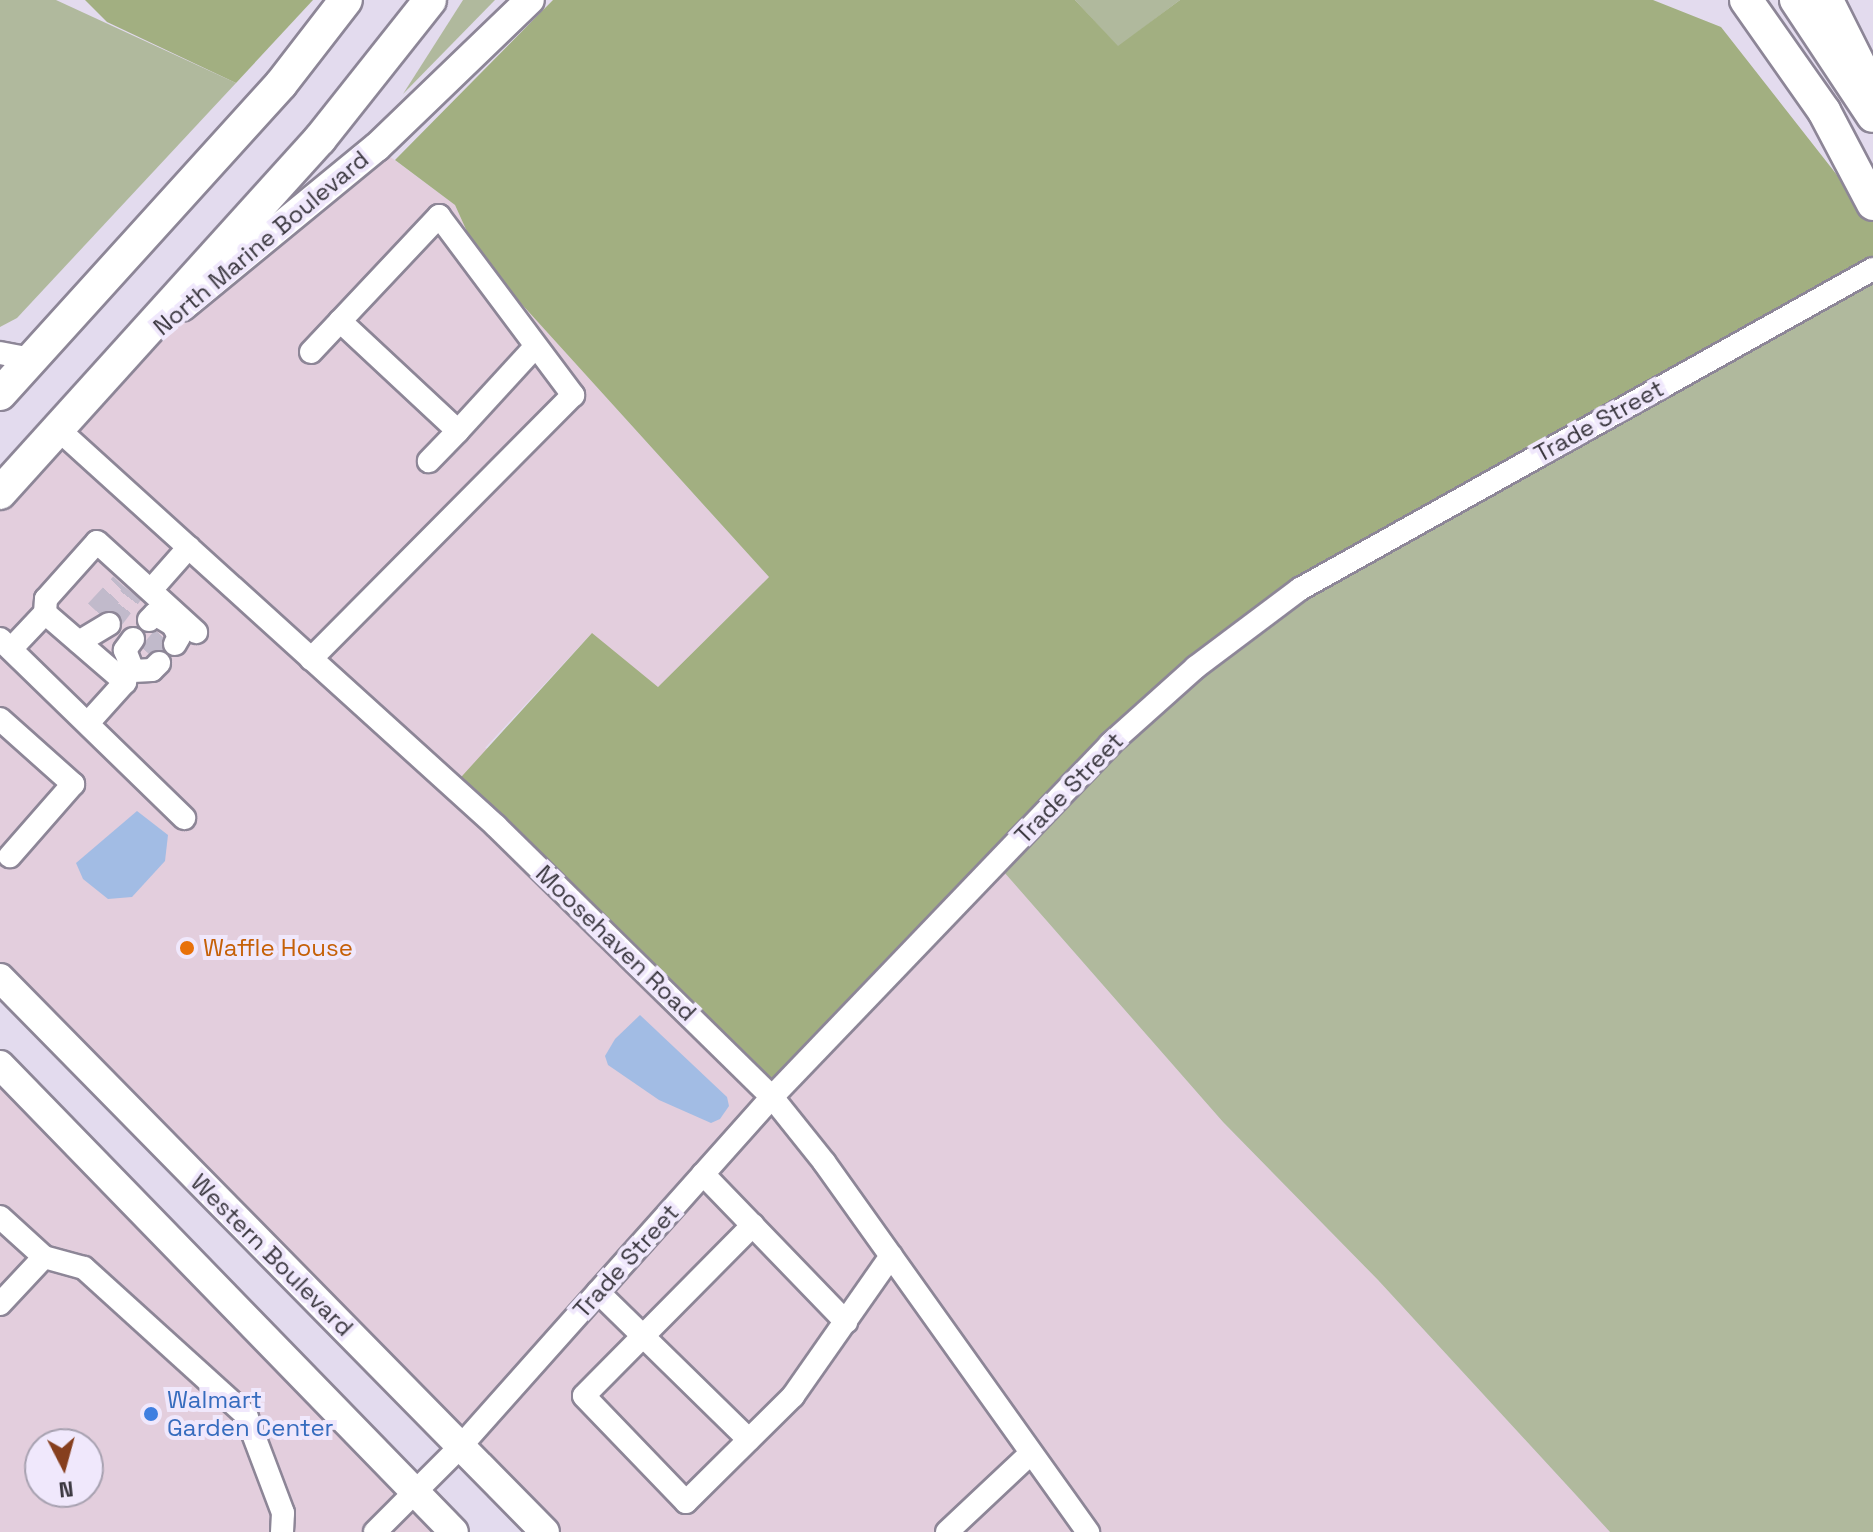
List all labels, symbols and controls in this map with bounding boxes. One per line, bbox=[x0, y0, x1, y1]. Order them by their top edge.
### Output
street label: North Marine Boulevard bbox=[148, 145, 374, 341]
street label: Trade Street bbox=[1529, 374, 1669, 468]
street label: Trade Street bbox=[1009, 726, 1129, 850]
street label: Moosehaven Road bbox=[530, 859, 702, 1027]
place label: Waffle House bbox=[203, 934, 353, 962]
marker: Waffle House bbox=[178, 939, 196, 957]
street label: Western Boulevard bbox=[185, 1168, 359, 1342]
street label: Trade Street bbox=[567, 1198, 685, 1324]
place label: Walmart Garden Center bbox=[167, 1386, 334, 1442]
marker: Walmart Garden Center bbox=[142, 1405, 160, 1423]
north arrow bbox=[24, 1428, 104, 1508]
text: N bbox=[58, 1475, 75, 1505]

